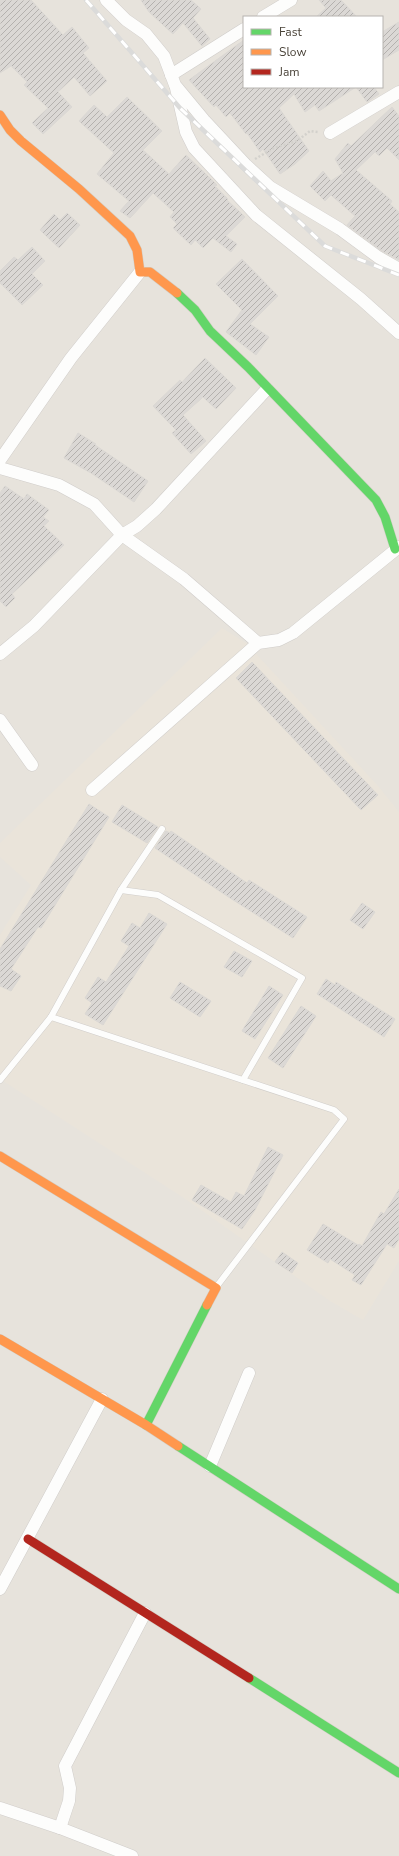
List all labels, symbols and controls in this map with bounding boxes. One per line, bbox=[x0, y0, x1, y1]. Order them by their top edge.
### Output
legend bbox=[243, 16, 383, 88]
text: Fast bbox=[279, 24, 302, 40]
text: Slow bbox=[279, 44, 307, 60]
text: Jam bbox=[278, 64, 300, 80]

